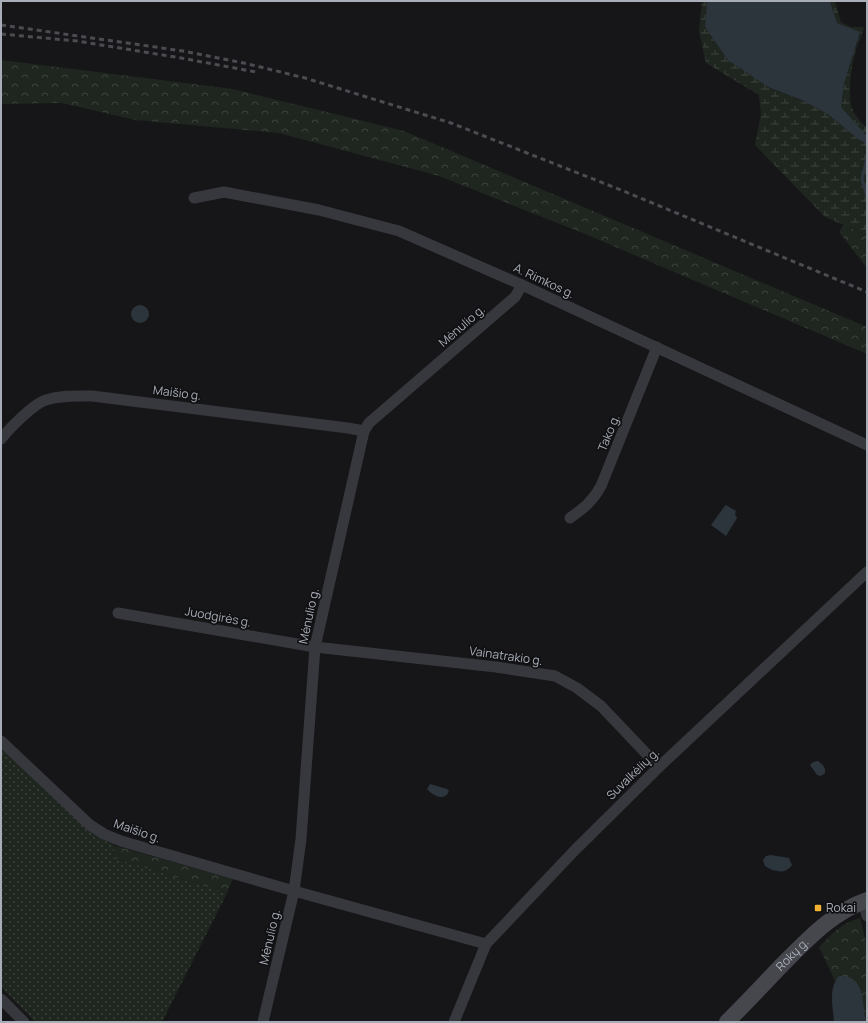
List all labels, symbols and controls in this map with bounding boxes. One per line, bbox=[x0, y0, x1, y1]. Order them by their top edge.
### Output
street label: A. Rimkos g. bbox=[511, 259, 577, 302]
street label: Mėnulio g. bbox=[435, 301, 489, 351]
street label: Maišio g. bbox=[152, 381, 202, 404]
street label: Tako g. bbox=[593, 412, 624, 454]
street label: Mėnulio g. bbox=[294, 587, 323, 645]
street label: Juodgirės g. bbox=[184, 602, 253, 631]
street label: Vainatrakio g. bbox=[468, 642, 544, 669]
street label: Suvalkėlių g. bbox=[602, 744, 663, 803]
street label: Maišio g. bbox=[112, 815, 163, 846]
place label: Rokai bbox=[826, 899, 856, 916]
marker: Rokai bbox=[813, 903, 823, 913]
street label: Mėnulio g. bbox=[255, 907, 284, 966]
street label: Rokų g. bbox=[772, 934, 812, 974]

